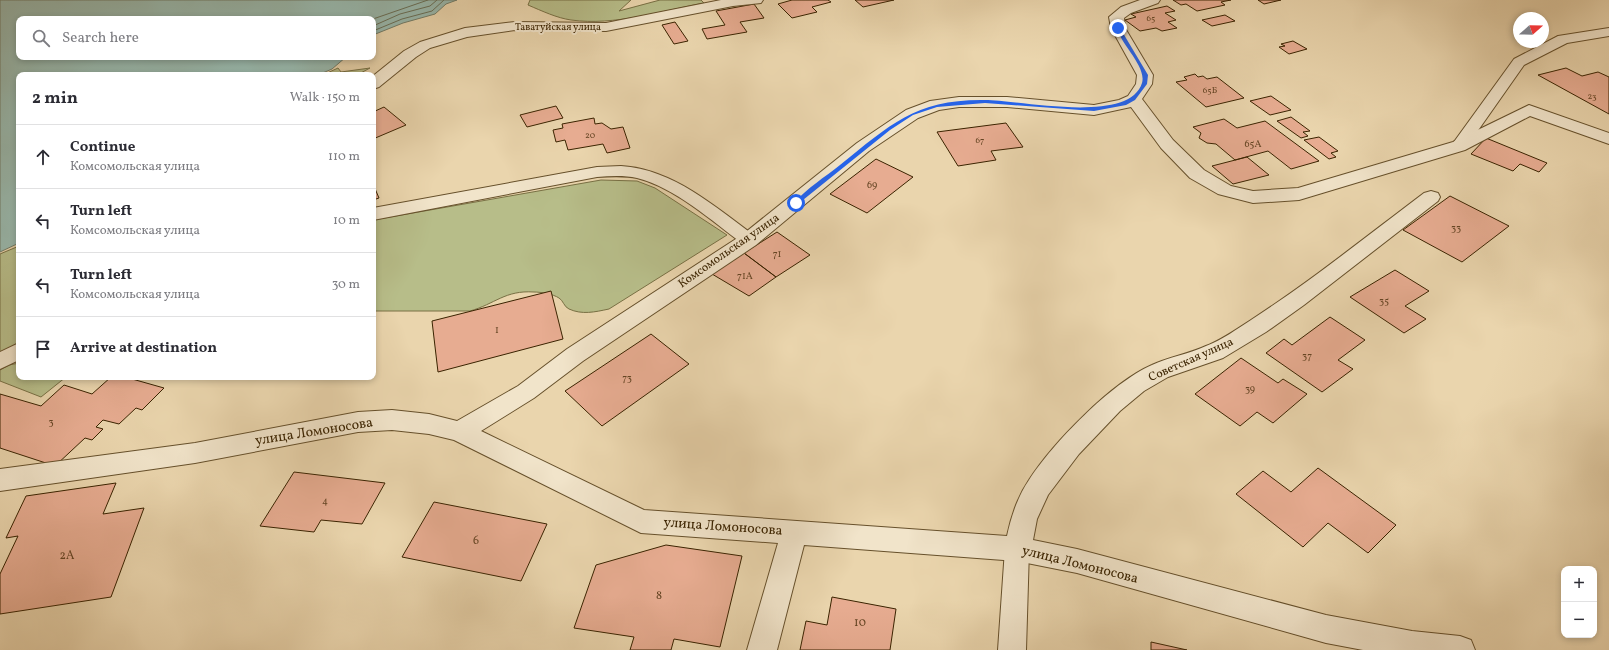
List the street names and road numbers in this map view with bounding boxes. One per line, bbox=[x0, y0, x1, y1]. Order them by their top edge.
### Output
street label: Таватуйская улица bbox=[515, 20, 601, 34]
street label: Комсомольская улица bbox=[675, 210, 783, 292]
street label: Советская улица bbox=[1146, 334, 1236, 386]
street label: улица Ломоносова bbox=[254, 413, 374, 451]
street label: улица Ломоносова bbox=[663, 513, 783, 541]
street label: улица Ломоносова bbox=[1020, 541, 1140, 589]

